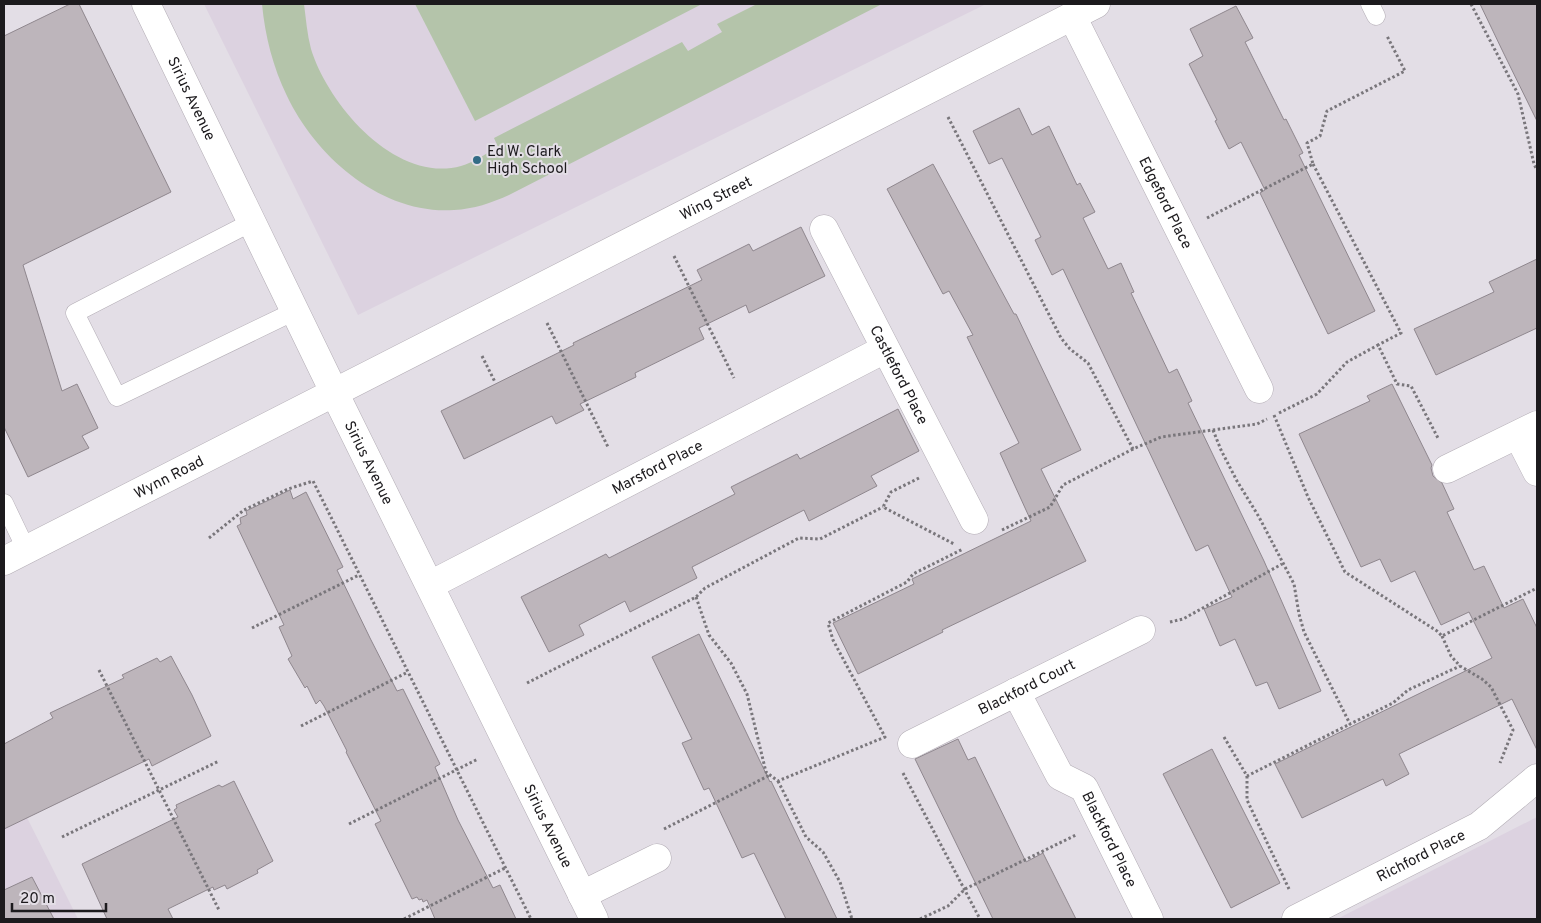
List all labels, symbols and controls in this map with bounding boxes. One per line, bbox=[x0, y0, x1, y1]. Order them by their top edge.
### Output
street label: Sirius Avenue bbox=[162, 54, 219, 144]
place label: Ed W. Clark High School bbox=[487, 143, 568, 179]
marker: Ed W. Clark High School bbox=[471, 154, 483, 166]
street label: Edgeford Place bbox=[1133, 154, 1195, 253]
street label: Wing Street bbox=[677, 173, 756, 226]
street label: Castleford Place bbox=[864, 323, 931, 428]
street label: Sirius Avenue bbox=[339, 418, 396, 508]
street label: Marsford Place bbox=[609, 437, 707, 500]
street label: Wynn Road bbox=[131, 453, 208, 504]
street label: Blackford Court bbox=[976, 656, 1079, 720]
street label: Sirius Avenue bbox=[518, 782, 575, 872]
street label: Blackford Place bbox=[1076, 789, 1140, 891]
street label: Richford Place bbox=[1374, 826, 1469, 887]
scale bar bbox=[12, 880, 106, 912]
text: 20 m bbox=[20, 890, 55, 909]

